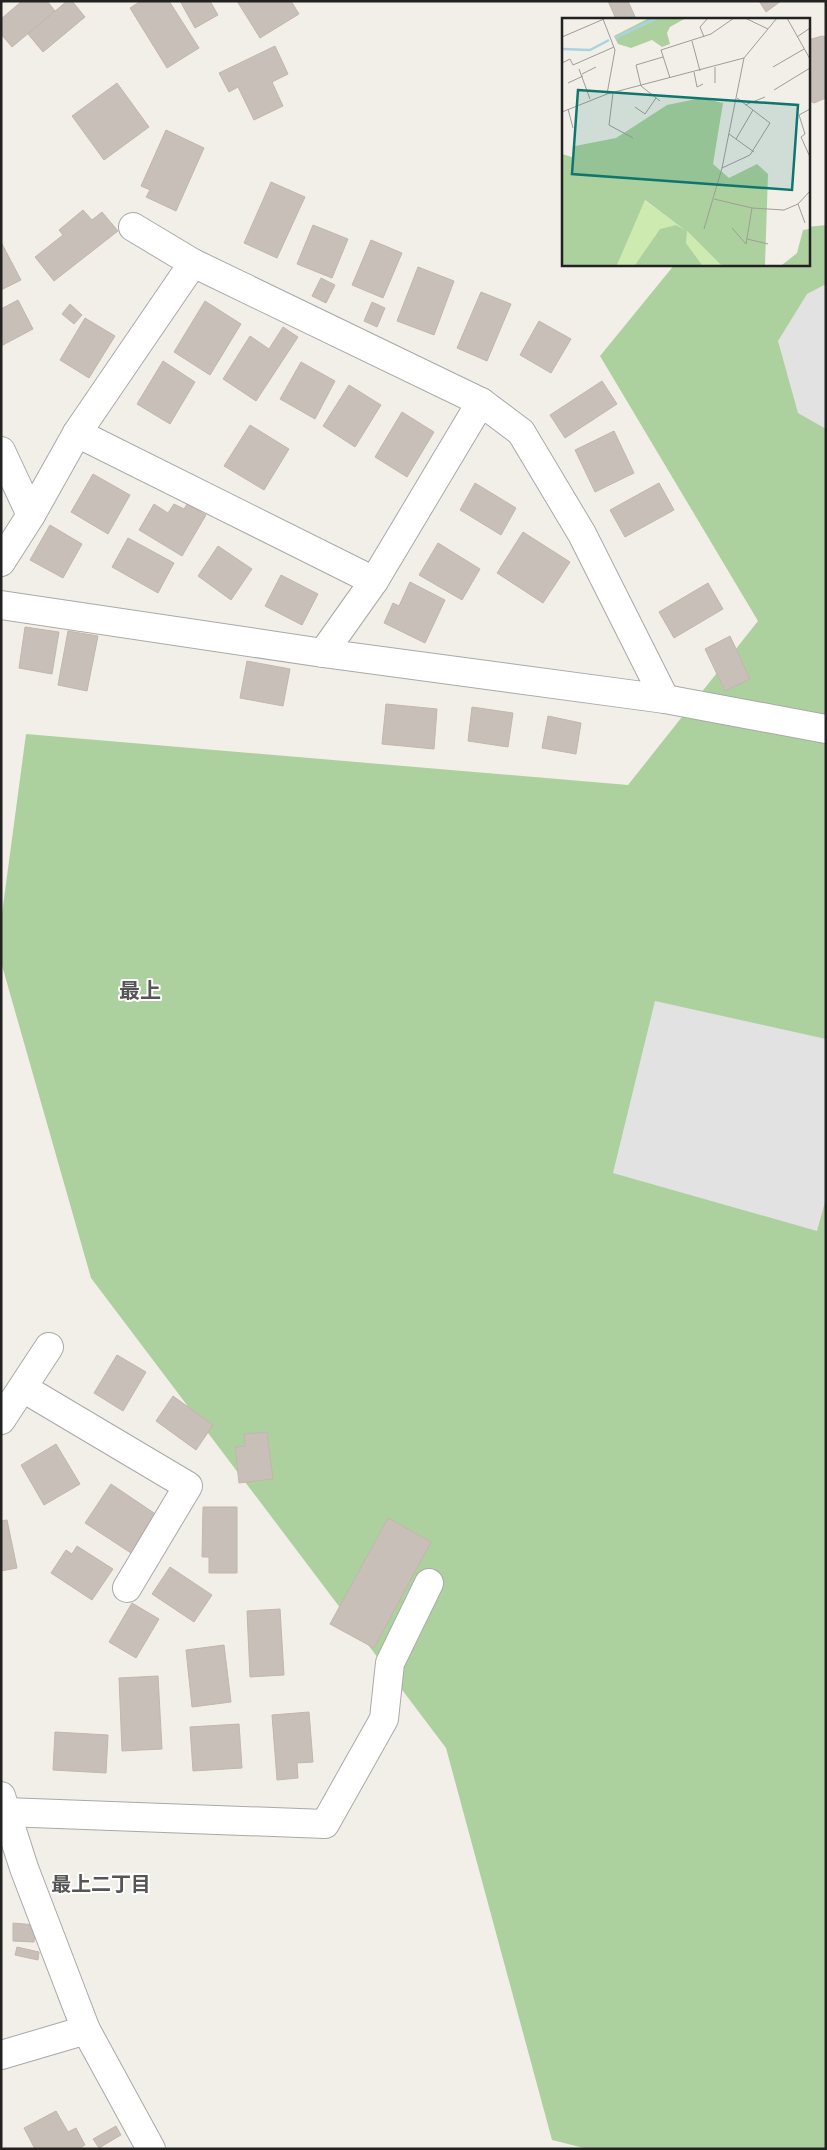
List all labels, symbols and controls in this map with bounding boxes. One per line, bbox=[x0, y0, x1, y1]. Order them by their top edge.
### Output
inset map bbox=[562, 18, 810, 265]
district label: 最上 bbox=[119, 977, 161, 1003]
district label: 最上二丁目 bbox=[51, 1871, 151, 1896]

